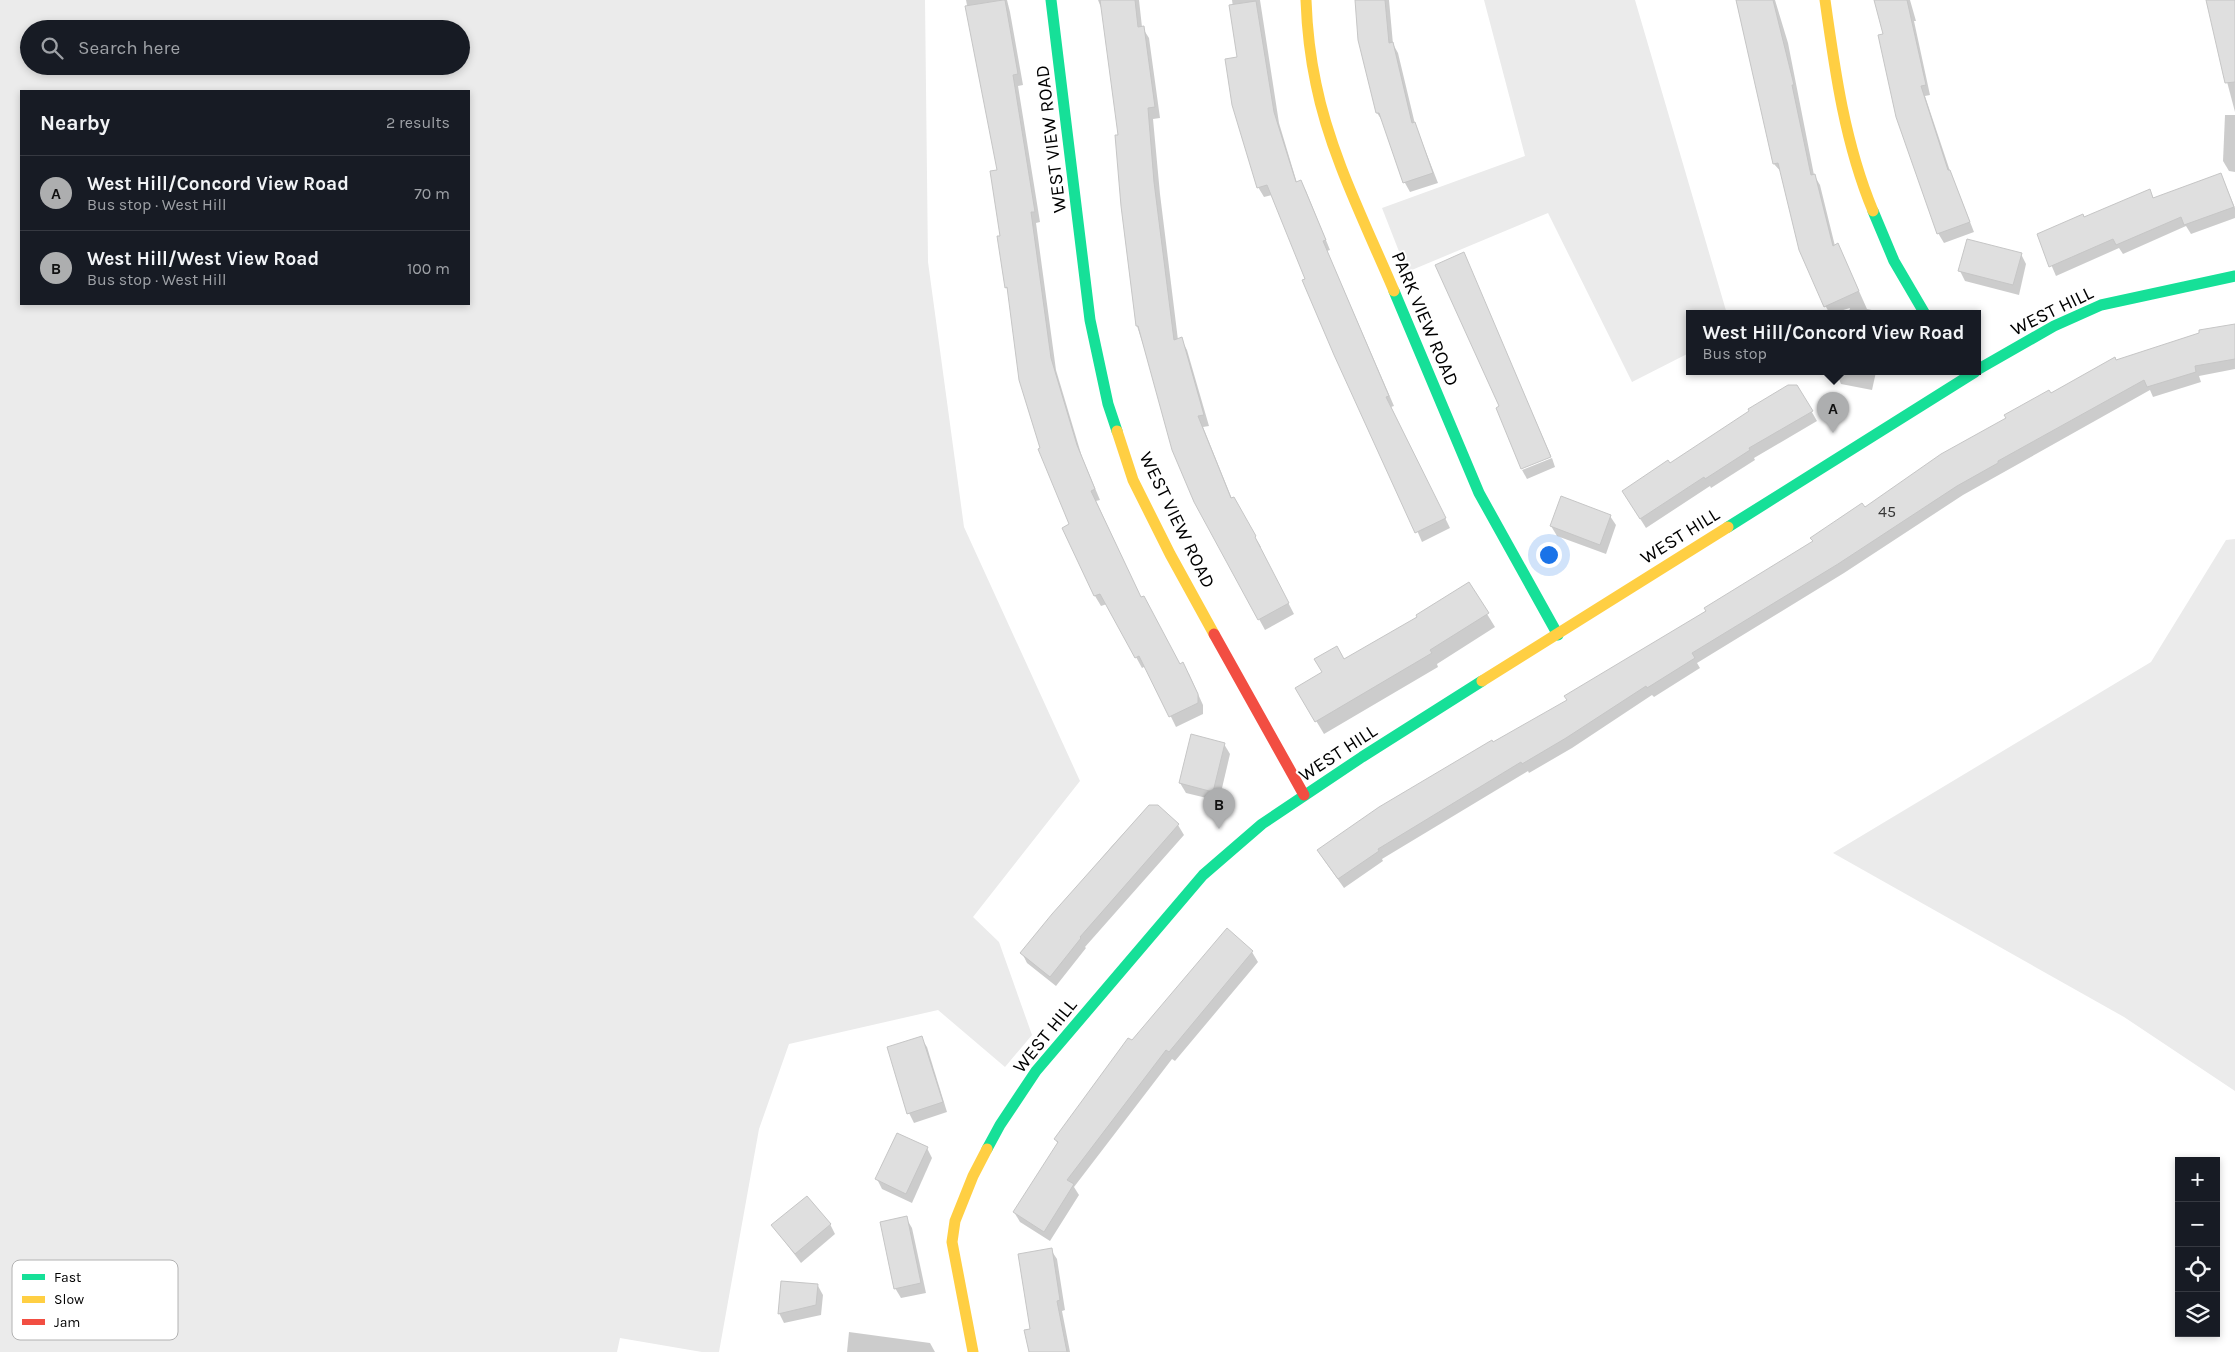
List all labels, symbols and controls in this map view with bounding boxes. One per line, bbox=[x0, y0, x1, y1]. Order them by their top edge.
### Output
search box bbox=[20, 20, 470, 75]
icon: search bbox=[38, 34, 66, 62]
text: Search here bbox=[78, 37, 180, 59]
street label: WEST VIEW ROAD bbox=[1031, 64, 1071, 214]
text: Nearby bbox=[40, 111, 110, 135]
text: 2 results bbox=[386, 113, 450, 132]
text: West Hill/Concord View Road bbox=[87, 173, 349, 195]
text: A bbox=[51, 184, 61, 203]
text: 70 m bbox=[414, 184, 450, 203]
text: Bus stop · West Hill bbox=[87, 195, 226, 214]
text: West Hill/West View Road bbox=[87, 248, 319, 270]
street label: PARK VIEW ROAD bbox=[1387, 248, 1463, 390]
text: B bbox=[51, 259, 61, 278]
text: 100 m bbox=[407, 259, 450, 278]
text: Bus stop · West Hill bbox=[87, 270, 226, 289]
street label: WEST HILL bbox=[2007, 282, 2097, 340]
popup bbox=[1686, 310, 1981, 375]
text: West Hill/Concord View Road bbox=[1703, 322, 1964, 344]
text: Bus stop bbox=[1703, 344, 1767, 363]
pin: A bbox=[1817, 392, 1849, 433]
street label: WEST VIEW ROAD bbox=[1135, 448, 1219, 592]
house number: 45 bbox=[1878, 502, 1896, 521]
street label: WEST HILL bbox=[1636, 503, 1724, 569]
your location bbox=[1536, 542, 1562, 568]
street label: WEST HILL bbox=[1295, 719, 1381, 786]
pin: B bbox=[1203, 788, 1235, 829]
street label: WEST HILL bbox=[1008, 994, 1082, 1077]
map controls bbox=[2175, 1157, 2220, 1337]
button: + bbox=[2175, 1157, 2220, 1202]
button: − bbox=[2175, 1202, 2220, 1247]
button: locate bbox=[2175, 1247, 2220, 1292]
legend bbox=[12, 1260, 178, 1340]
text: Fast bbox=[54, 1269, 81, 1286]
text: Slow bbox=[54, 1291, 84, 1308]
button: layers bbox=[2175, 1292, 2220, 1337]
text: Jam bbox=[54, 1314, 80, 1331]

